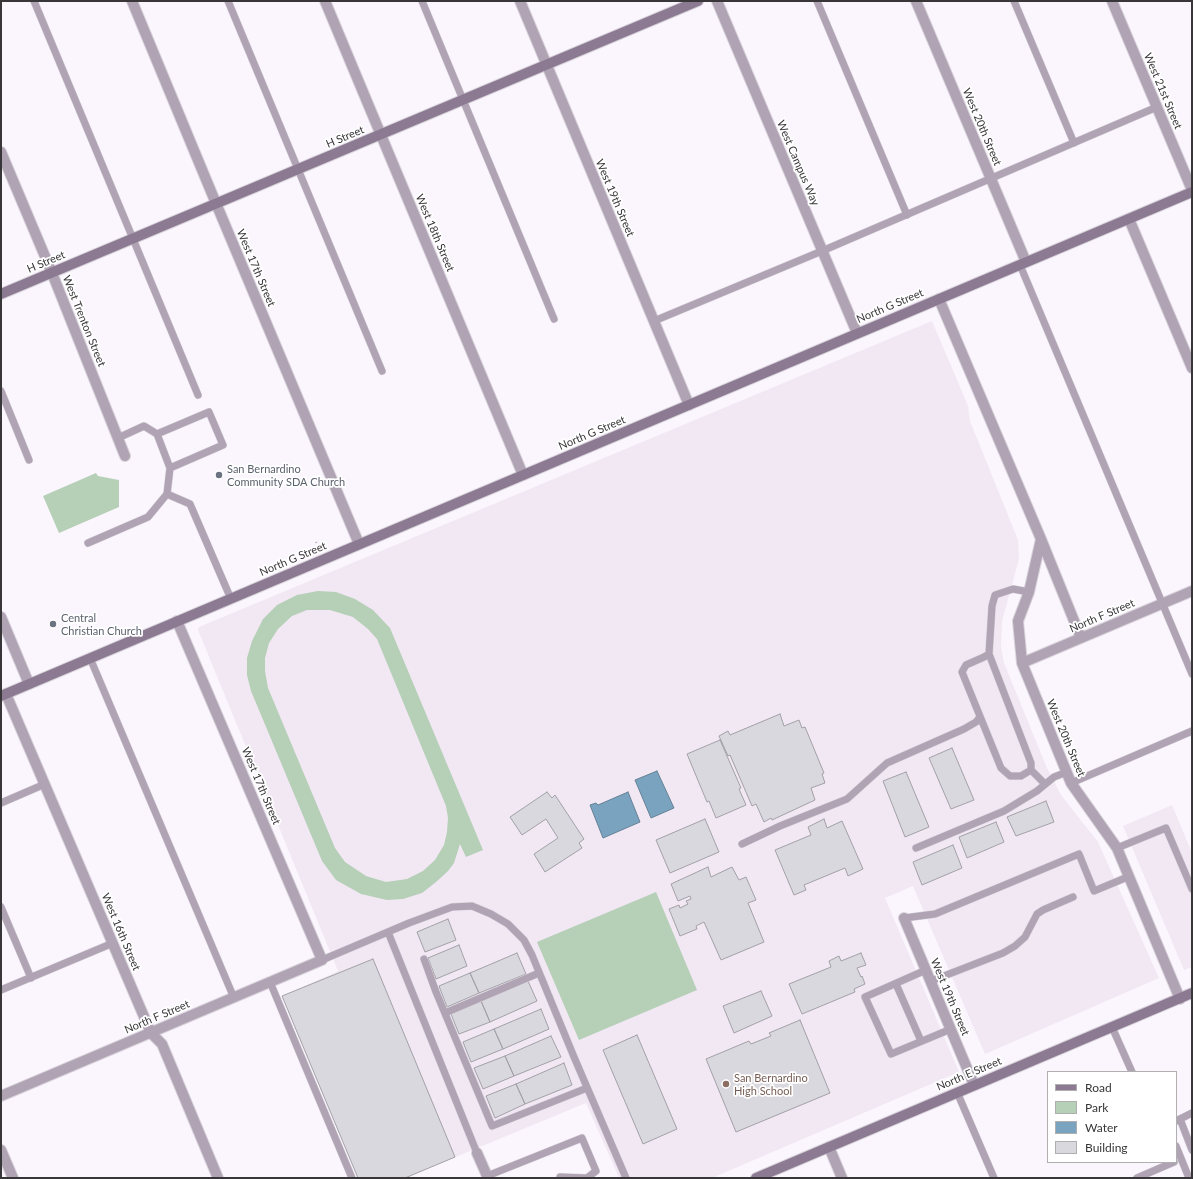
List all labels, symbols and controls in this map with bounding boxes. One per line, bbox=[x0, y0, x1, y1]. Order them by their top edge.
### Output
street label: West 21st Street bbox=[1141, 51, 1185, 131]
street label: West 20th Street bbox=[960, 86, 1004, 168]
street label: West Campus Way bbox=[774, 118, 822, 208]
street label: H Street bbox=[324, 123, 366, 151]
street label: West 19th Street bbox=[593, 157, 637, 239]
street label: West 18th Street bbox=[413, 192, 457, 274]
street label: West 17th Street bbox=[234, 227, 278, 309]
street label: H Street bbox=[25, 248, 67, 276]
street label: West Trenton Street bbox=[60, 274, 108, 368]
street label: North G Street bbox=[855, 286, 925, 326]
street label: North G Street bbox=[557, 413, 627, 453]
place label: San Bernardino Community SDA Church bbox=[227, 462, 345, 488]
marker: San Bernardino Community SDA Church bbox=[214, 470, 224, 480]
street label: North G Street bbox=[258, 539, 328, 579]
street label: North F Street bbox=[1067, 596, 1137, 636]
place label: Central Christian Church bbox=[61, 611, 142, 637]
marker: Central Christian Church bbox=[48, 619, 58, 629]
street label: West 20th Street bbox=[1044, 697, 1088, 779]
street label: West 17th Street bbox=[239, 745, 283, 827]
street label: West 16th Street bbox=[99, 891, 143, 973]
street label: West 19th Street bbox=[928, 956, 972, 1038]
street label: North F Street bbox=[122, 997, 192, 1037]
street label: North E Street bbox=[934, 1054, 1004, 1094]
place label: San Bernardino High School bbox=[734, 1071, 808, 1097]
legend bbox=[1047, 1071, 1177, 1163]
marker: San Bernardino High School bbox=[721, 1079, 731, 1089]
text: Road bbox=[1085, 1080, 1112, 1095]
text: Park bbox=[1085, 1100, 1108, 1115]
text: Water bbox=[1085, 1120, 1118, 1135]
text: Building bbox=[1085, 1140, 1128, 1155]

